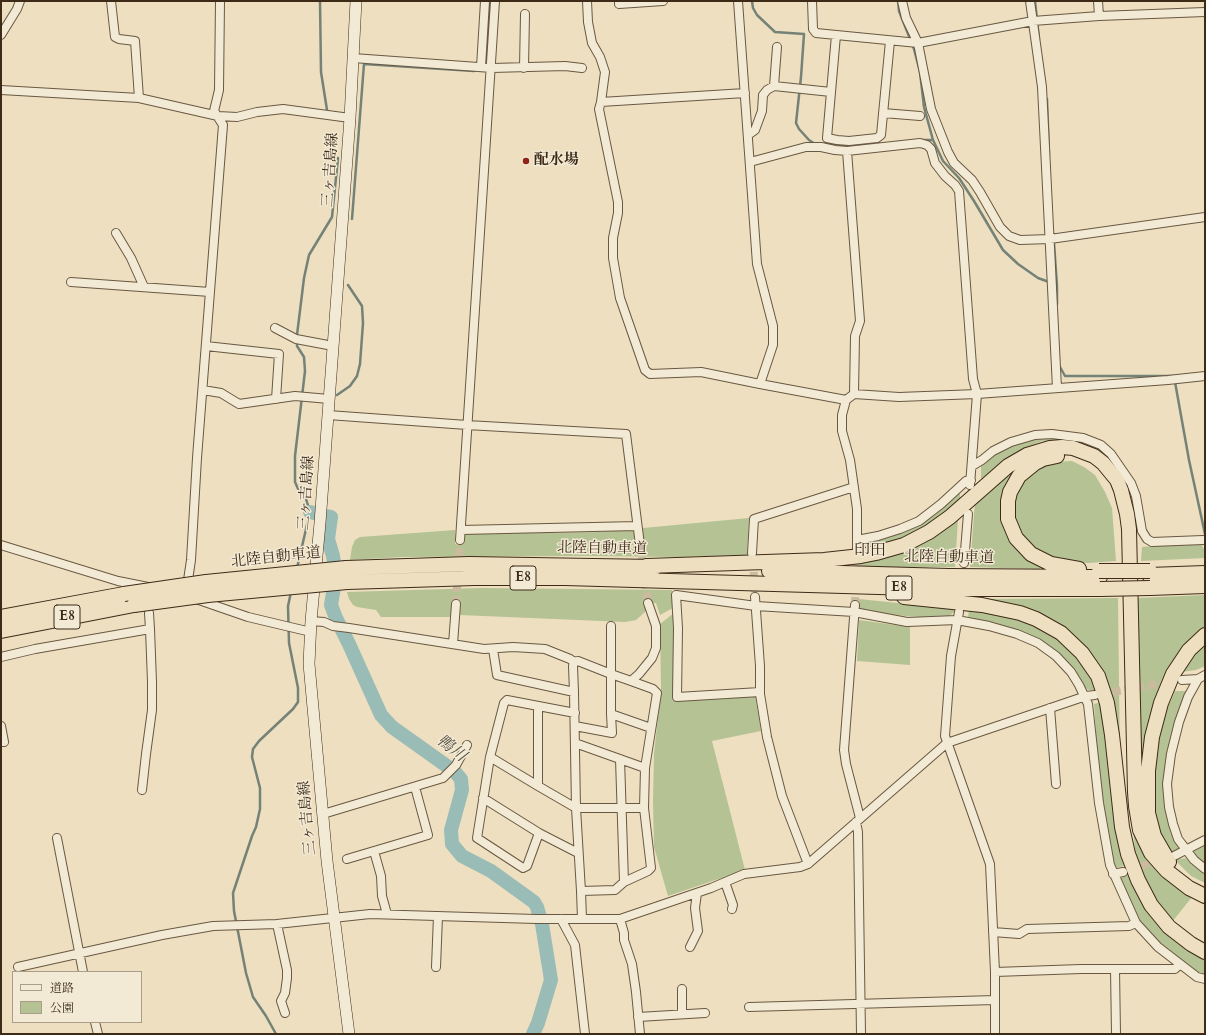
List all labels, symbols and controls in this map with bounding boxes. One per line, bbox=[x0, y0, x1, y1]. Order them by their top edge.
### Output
street label: 三ヶ吉島線 bbox=[319, 132, 343, 208]
place label: 配水場 bbox=[534, 152, 579, 170]
marker: 配水場 bbox=[521, 156, 531, 166]
street label: 三ヶ吉島線 bbox=[295, 455, 319, 531]
street label: 北陸自動車道 bbox=[557, 539, 647, 559]
district label: 印田 bbox=[854, 541, 886, 561]
street label: 北陸自動車道 bbox=[230, 544, 322, 572]
street label: 北陸自動車道 bbox=[904, 548, 994, 568]
road number: E8 bbox=[510, 566, 536, 590]
road number: E8 bbox=[886, 576, 912, 600]
road number: E8 bbox=[54, 605, 80, 629]
water label: 鴨川 bbox=[432, 732, 470, 766]
street label: 三ヶ吉島線 bbox=[296, 780, 320, 856]
legend bbox=[12, 971, 142, 1023]
text: 道路 bbox=[50, 980, 74, 996]
text: 公園 bbox=[50, 1000, 74, 1016]

